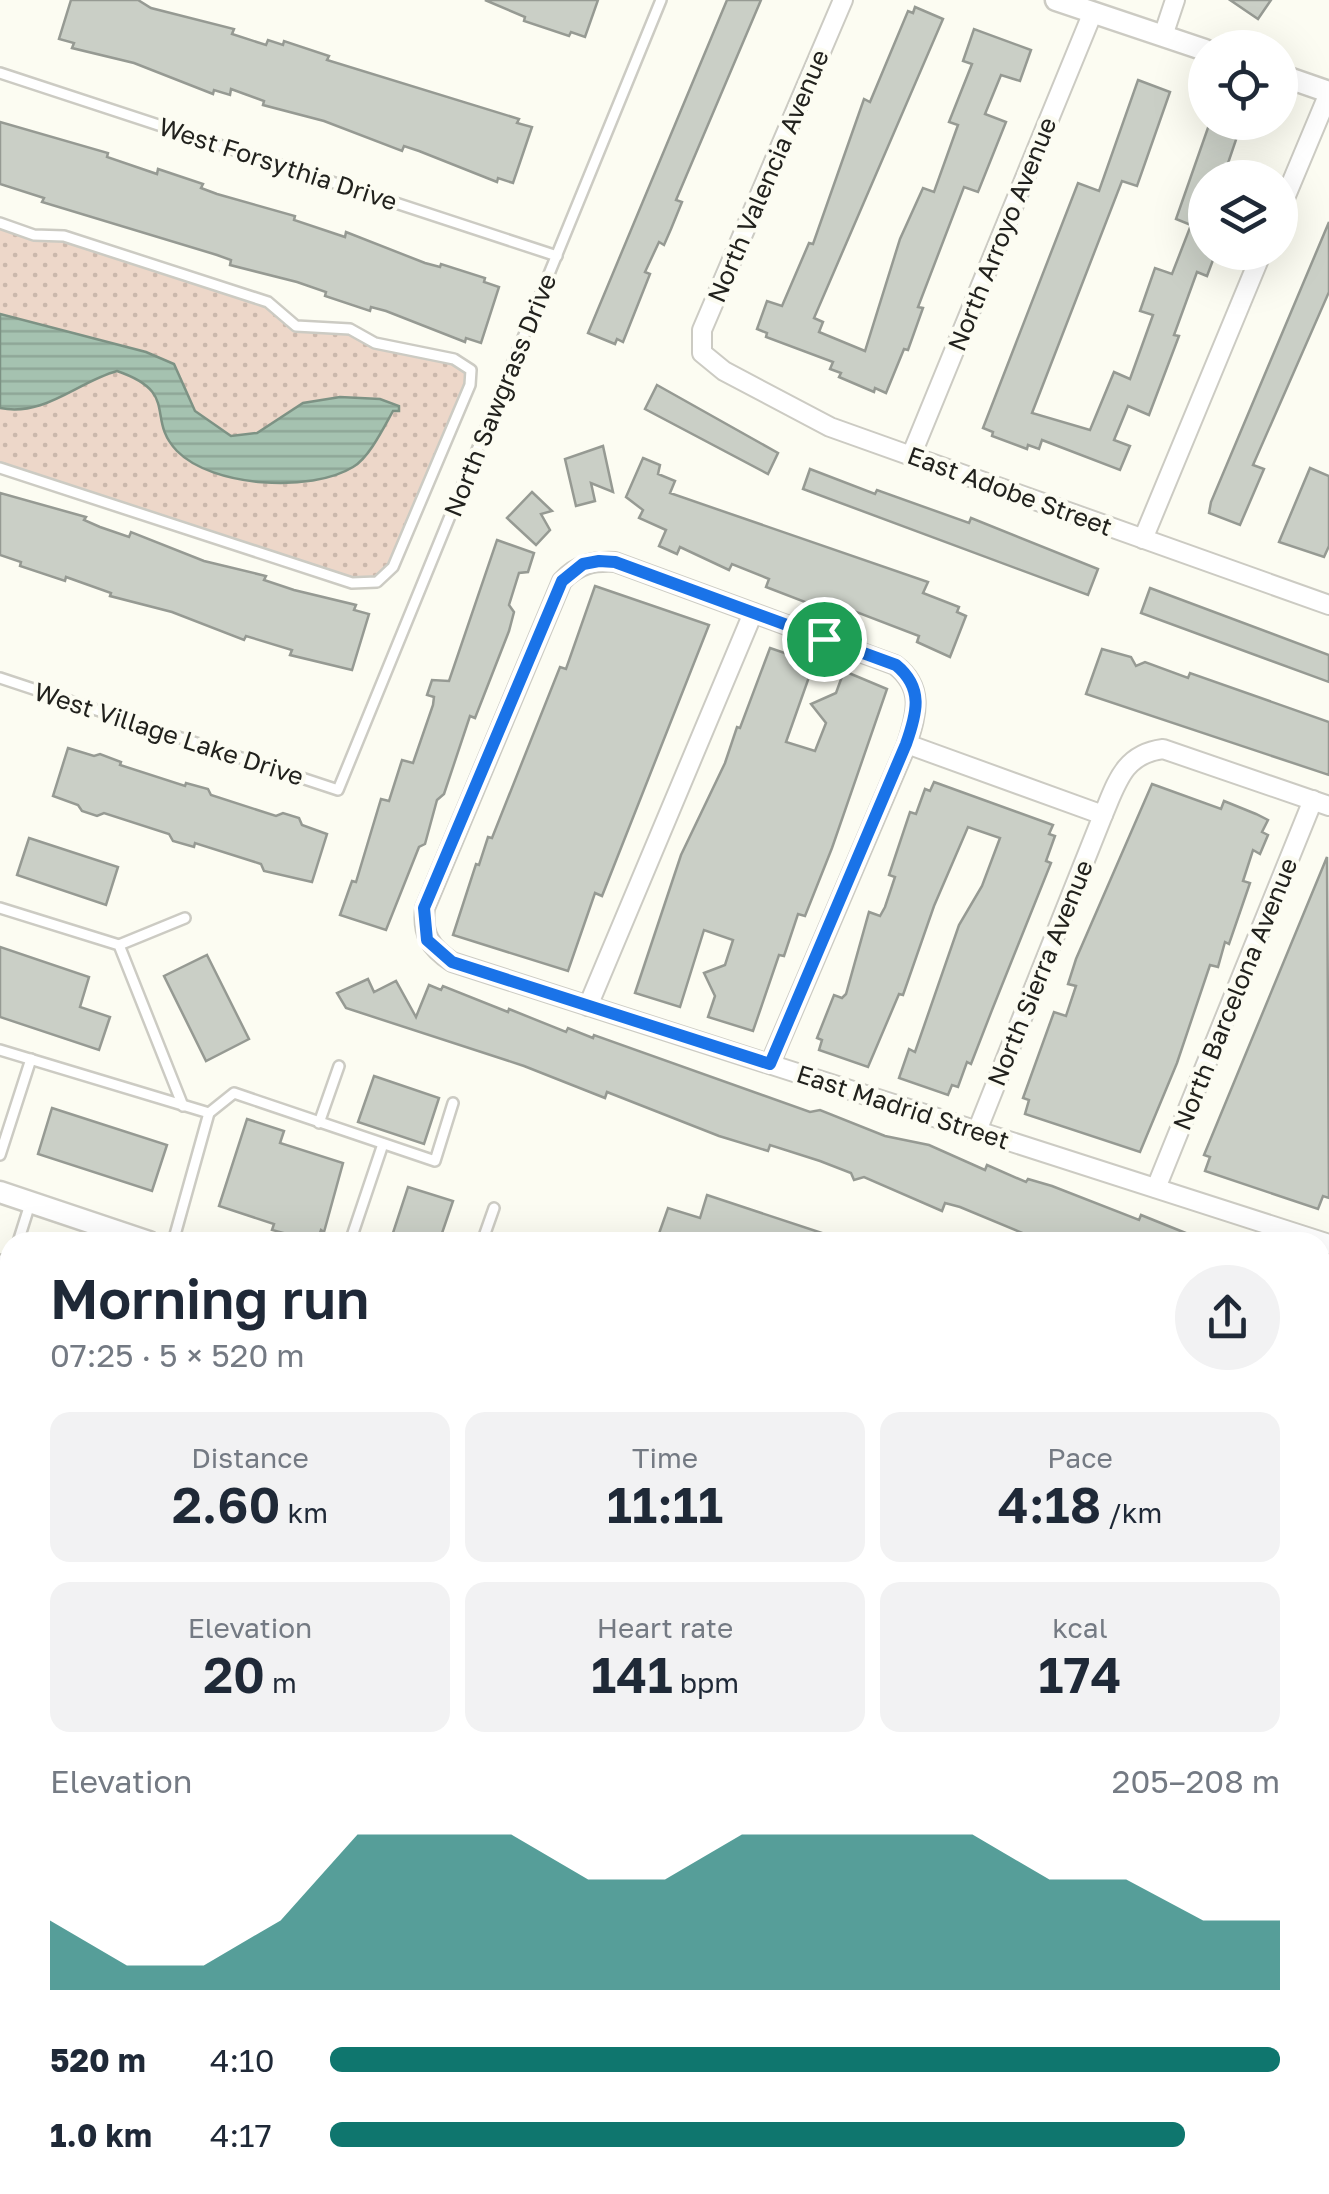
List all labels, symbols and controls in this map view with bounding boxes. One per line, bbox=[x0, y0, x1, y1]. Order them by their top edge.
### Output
map controls bbox=[1188, 30, 1298, 270]
button: locate bbox=[1188, 30, 1298, 140]
street label: North Valencia Avenue bbox=[700, 45, 835, 307]
street label: West Forsythia Drive bbox=[155, 110, 401, 217]
street label: North Arroyo Avenue bbox=[940, 112, 1063, 355]
button: layers bbox=[1188, 160, 1298, 270]
street label: North Sawgrass Drive bbox=[437, 269, 563, 521]
street label: East Adobe Street bbox=[904, 439, 1117, 542]
pin bbox=[782, 597, 867, 682]
icon: arrive bbox=[797, 612, 852, 667]
street label: West Village Lake Drive bbox=[30, 675, 308, 792]
street label: North Barcelona Avenue bbox=[1166, 853, 1303, 1135]
street label: North Sierra Avenue bbox=[980, 855, 1099, 1090]
street label: East Madrid Street bbox=[793, 1058, 1013, 1156]
text: Morning run bbox=[50, 1265, 369, 1331]
button: share bbox=[1175, 1265, 1280, 1370]
text: 07:25 · 5 × 520 m bbox=[50, 1336, 305, 1374]
text: Distance bbox=[191, 1441, 309, 1474]
text: Time bbox=[632, 1441, 698, 1474]
text: Pace bbox=[1047, 1441, 1113, 1474]
text: 2.60 bbox=[172, 1474, 281, 1534]
text: 11:11 bbox=[607, 1474, 723, 1534]
text: 4:18 bbox=[998, 1474, 1101, 1534]
text: km bbox=[281, 1496, 328, 1529]
text: /km bbox=[1101, 1496, 1162, 1529]
text: Elevation bbox=[188, 1611, 312, 1644]
text: Heart rate bbox=[597, 1611, 733, 1644]
text: kcal bbox=[1052, 1611, 1108, 1644]
text: 20 bbox=[203, 1644, 265, 1704]
text: 141 bbox=[591, 1644, 673, 1704]
text: 174 bbox=[1038, 1644, 1122, 1704]
text: m bbox=[265, 1666, 297, 1699]
text: bpm bbox=[673, 1666, 739, 1699]
text: Elevation bbox=[50, 1762, 192, 1800]
text: 205–208 m bbox=[1112, 1762, 1280, 1800]
text: 520 m bbox=[50, 2041, 146, 2079]
text: 4:10 bbox=[210, 2041, 274, 2079]
text: 1.0 km bbox=[50, 2116, 152, 2154]
text: 4:17 bbox=[210, 2116, 272, 2154]

